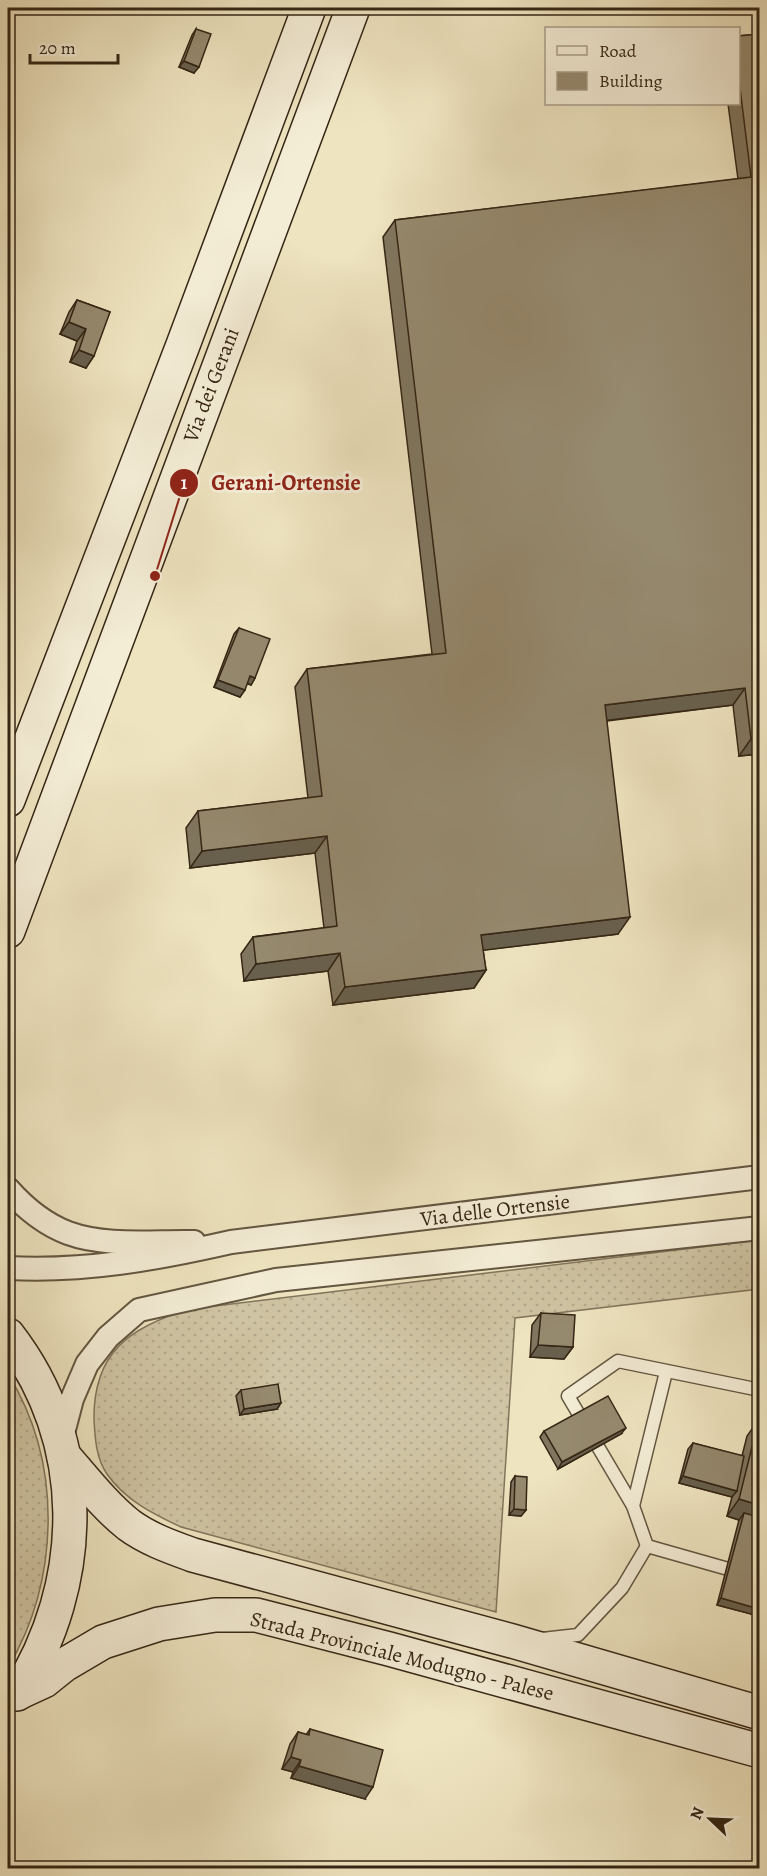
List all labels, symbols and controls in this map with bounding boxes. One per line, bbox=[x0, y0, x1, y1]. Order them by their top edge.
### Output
scale bar bbox=[30, 27, 118, 65]
legend bbox=[545, 27, 740, 105]
text: 20 m bbox=[39, 36, 76, 60]
text: Road bbox=[599, 39, 637, 63]
text: Building bbox=[599, 69, 663, 93]
street label: Via dei Gerani bbox=[176, 324, 246, 447]
callout: Gerani-Ortensie bbox=[169, 463, 373, 503]
text: Gerani-Ortensie bbox=[211, 468, 361, 498]
text: 1 bbox=[181, 471, 188, 495]
street label: Via delle Ortensie bbox=[418, 1187, 571, 1233]
street label: Strada Provinciale Modugno - Palese bbox=[247, 1605, 557, 1707]
north arrow bbox=[680, 1789, 740, 1849]
text: N bbox=[685, 1804, 710, 1823]

